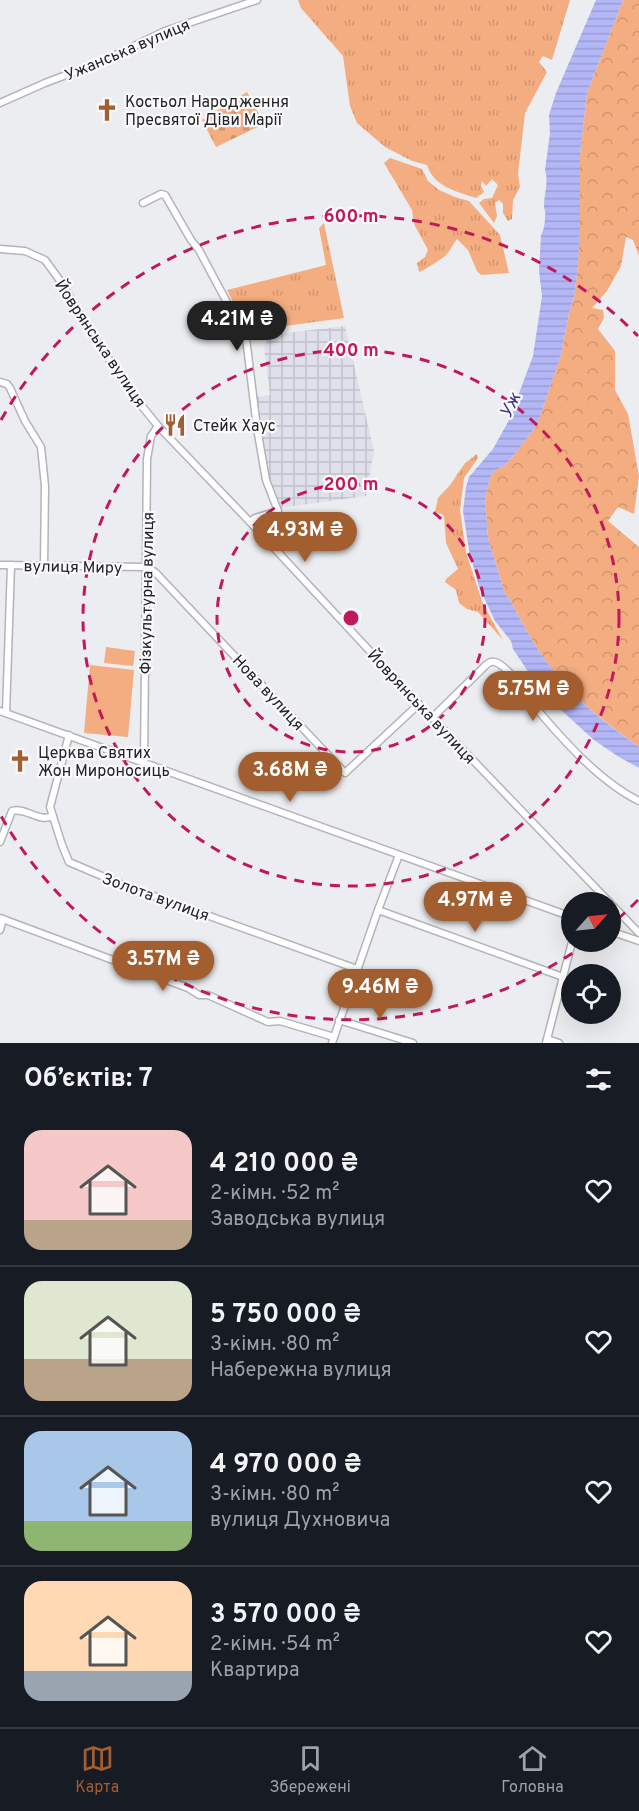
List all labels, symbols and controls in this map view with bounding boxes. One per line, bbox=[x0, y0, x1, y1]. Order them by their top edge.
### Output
street label: Ужанська вулиця bbox=[62, 15, 193, 86]
place label: Костьол Народження Пресвятої Діви Марії bbox=[125, 93, 289, 131]
church icon: Костьол Народження Пресвятої Діви Марії bbox=[94, 97, 120, 123]
text: 600 m bbox=[323, 206, 379, 229]
street label: Йоврянська вулиця bbox=[49, 275, 151, 412]
pin: 4.21M ₴ bbox=[182, 301, 292, 352]
text: 4.21M ₴ bbox=[201, 307, 273, 333]
text: 400 m bbox=[323, 340, 379, 363]
water label: Уж bbox=[495, 388, 528, 422]
restaurant icon: Стейк Хаус bbox=[162, 412, 188, 438]
place label: Стейк Хаус bbox=[193, 417, 276, 437]
text: 200 m bbox=[323, 474, 379, 497]
street label: Фізкультурна вулиця bbox=[137, 512, 159, 674]
pin: 4.93M ₴ bbox=[250, 512, 360, 563]
text: 4.93M ₴ bbox=[267, 518, 343, 544]
street label: вулиця Миру bbox=[23, 557, 122, 579]
centre of rings bbox=[341, 608, 361, 628]
street label: Йоврянська вулиця bbox=[362, 644, 480, 769]
street label: Нова вулиця bbox=[227, 651, 308, 735]
pin: 5.75M ₴ bbox=[478, 671, 588, 722]
text: 5.75M ₴ bbox=[497, 677, 569, 703]
place label: Церква Святих Жон Мироносиць bbox=[38, 744, 170, 782]
church icon: Церква Святих Жон Мироносиць bbox=[7, 748, 33, 774]
pin: 3.68M ₴ bbox=[235, 752, 345, 803]
text: 3.68M ₴ bbox=[252, 758, 328, 784]
street label: Золота вулиця bbox=[99, 869, 212, 927]
pin: 4.97M ₴ bbox=[420, 882, 530, 933]
text: 4.97M ₴ bbox=[438, 888, 512, 914]
north arrow bbox=[561, 892, 621, 952]
map controls bbox=[561, 892, 621, 1024]
pin: 3.57M ₴ bbox=[108, 941, 218, 992]
text: 3.57M ₴ bbox=[126, 947, 200, 973]
button: locate bbox=[561, 964, 621, 1024]
pin: 9.46M ₴ bbox=[325, 969, 435, 1020]
text: 9.46M ₴ bbox=[342, 975, 418, 1001]
text: Об’єктів: 7 bbox=[24, 1063, 153, 1096]
icon: filters bbox=[582, 1063, 615, 1096]
text: 4 210 000 ₴ bbox=[210, 1148, 358, 1181]
icon: home bbox=[72, 1154, 144, 1226]
icon: heart bbox=[582, 1174, 615, 1207]
text: 2-кімн. · 52 m² bbox=[210, 1181, 339, 1207]
text: Заводська вулиця bbox=[210, 1207, 385, 1233]
text: 5 750 000 ₴ bbox=[210, 1299, 361, 1332]
icon: home bbox=[72, 1305, 144, 1377]
icon: heart bbox=[582, 1325, 615, 1358]
text: 3-кімн. · 80 m² bbox=[210, 1332, 339, 1358]
text: Набережна вулиця bbox=[210, 1358, 392, 1384]
text: 4 970 000 ₴ bbox=[210, 1449, 361, 1482]
icon: home bbox=[72, 1455, 144, 1527]
icon: heart bbox=[582, 1475, 615, 1508]
text: 3-кімн. · 80 m² bbox=[210, 1482, 339, 1508]
text: вулиця Духновича bbox=[210, 1508, 390, 1534]
text: 3 570 000 ₴ bbox=[210, 1599, 361, 1632]
icon: home bbox=[72, 1605, 144, 1677]
icon: heart bbox=[582, 1625, 615, 1658]
text: 2-кімн. · 54 m² bbox=[210, 1632, 340, 1658]
text: Квартира bbox=[210, 1658, 299, 1684]
tab: Карта bbox=[75, 1742, 119, 1798]
tab: Збережені bbox=[270, 1742, 351, 1798]
tab: Головна bbox=[501, 1742, 564, 1798]

